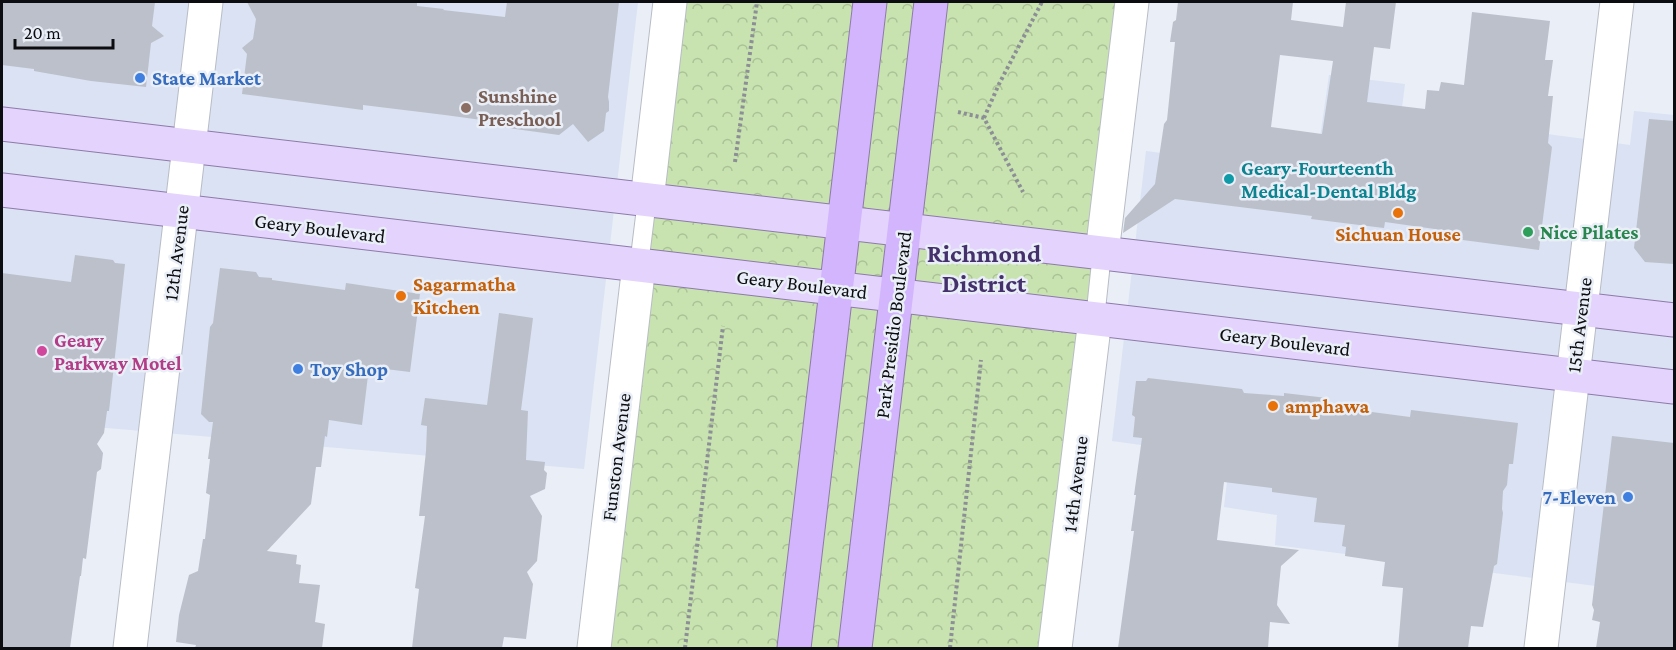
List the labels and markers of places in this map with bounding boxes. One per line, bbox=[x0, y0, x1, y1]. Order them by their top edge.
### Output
place label: State Market bbox=[152, 67, 262, 89]
marker: State Market bbox=[133, 71, 147, 85]
place label: Sunshine Preschool bbox=[478, 85, 561, 130]
marker: Sunshine Preschool bbox=[459, 101, 473, 115]
place label: Geary-Fourteenth Medical-Dental Bldg bbox=[1241, 157, 1416, 202]
marker: Geary-Fourteenth Medical-Dental Bldg bbox=[1222, 172, 1236, 186]
marker: Sichuan House bbox=[1391, 206, 1405, 220]
place label: Nice Pilates bbox=[1540, 221, 1638, 243]
place label: Sichuan House bbox=[1335, 223, 1461, 245]
marker: Nice Pilates bbox=[1521, 225, 1535, 239]
place label: Sagarmatha Kitchen bbox=[413, 273, 516, 318]
marker: Sagarmatha Kitchen bbox=[394, 289, 408, 303]
place label: Geary Parkway Motel bbox=[54, 329, 182, 374]
marker: Geary Parkway Motel bbox=[35, 344, 49, 358]
place label: Toy Shop bbox=[310, 358, 388, 380]
marker: Toy Shop bbox=[291, 362, 305, 376]
place label: amphawa bbox=[1285, 395, 1369, 417]
marker: amphawa bbox=[1266, 399, 1280, 413]
place label: 7-Eleven bbox=[1543, 486, 1617, 508]
marker: 7-Eleven bbox=[1621, 490, 1635, 504]

